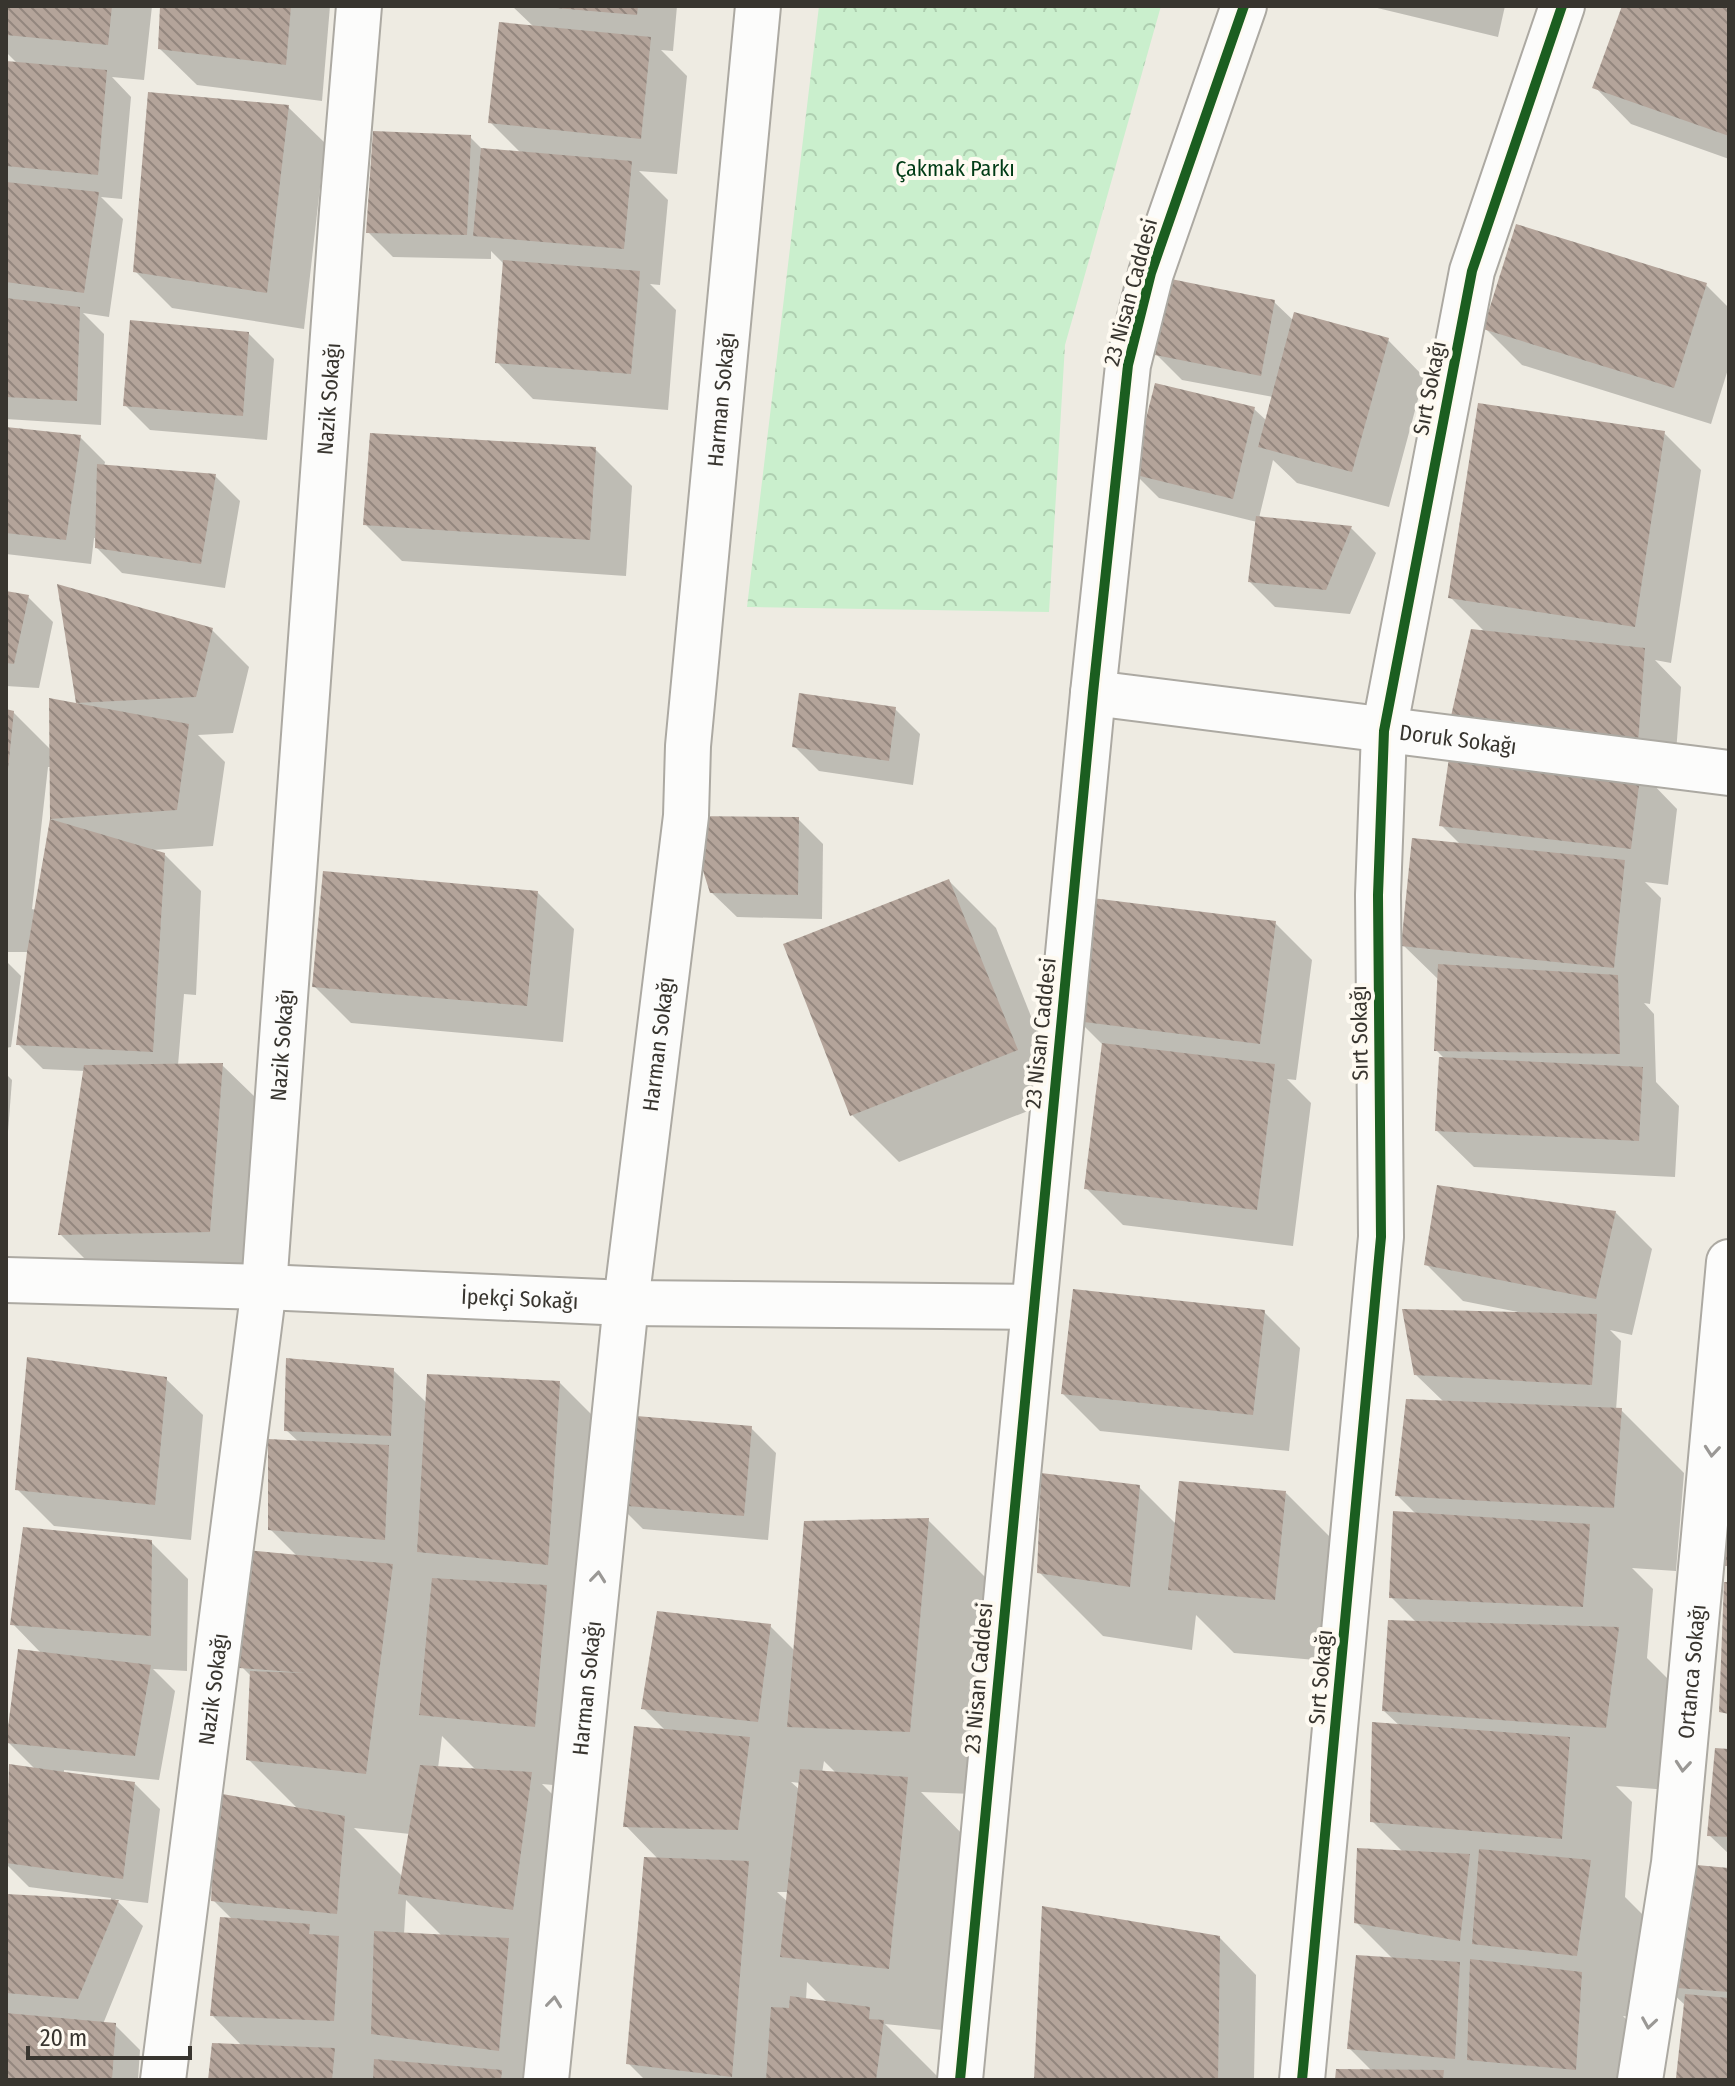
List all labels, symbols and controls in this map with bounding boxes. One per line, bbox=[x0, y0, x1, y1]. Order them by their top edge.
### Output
park label: Çakmak Parkı bbox=[895, 155, 1015, 183]
street label: 23 Nisan Caddesi bbox=[1098, 215, 1163, 369]
street label: Harman Sokağı bbox=[701, 331, 741, 468]
street label: Sırt Sokağı bbox=[1407, 339, 1452, 437]
street label: Nazik Sokağı bbox=[311, 342, 346, 456]
street label: Doruk Sokağı bbox=[1398, 719, 1518, 760]
street label: 23 Nisan Caddesi bbox=[1019, 956, 1062, 1110]
street label: Harman Sokağı bbox=[637, 975, 680, 1113]
street label: Sırt Sokağı bbox=[1345, 985, 1374, 1081]
street label: Nazik Sokağı bbox=[264, 988, 300, 1102]
street label: İpekçi Sokağı bbox=[460, 1283, 579, 1315]
one-way arrow bbox=[1703, 1445, 1720, 1458]
one-way arrow bbox=[589, 1570, 606, 1583]
street label: 23 Nisan Caddesi bbox=[958, 1601, 999, 1755]
street label: Ortanca Sokağı bbox=[1672, 1603, 1712, 1740]
street label: Harman Sokağı bbox=[566, 1620, 607, 1757]
street label: Sırt Sokağı bbox=[1303, 1628, 1338, 1726]
street label: Nazik Sokağı bbox=[193, 1632, 234, 1747]
one-way arrow bbox=[1675, 1760, 1692, 1773]
one-way arrow bbox=[545, 1995, 562, 2008]
scale bar bbox=[28, 2010, 190, 2060]
one-way arrow bbox=[1641, 2017, 1658, 2030]
text: 20 m bbox=[40, 2024, 87, 2052]

